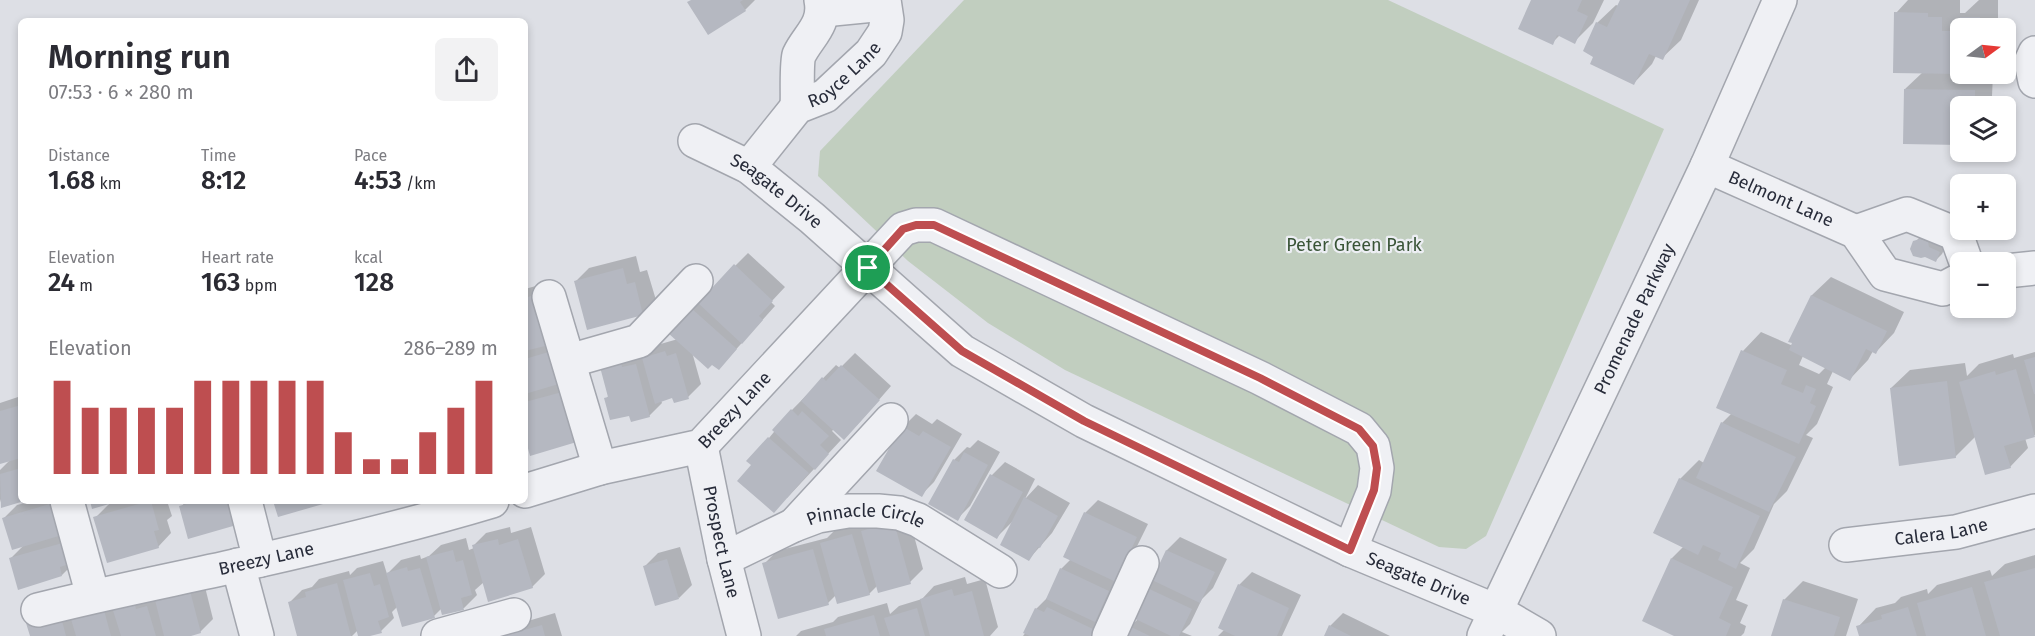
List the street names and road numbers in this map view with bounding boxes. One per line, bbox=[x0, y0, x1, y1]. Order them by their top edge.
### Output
street label: Royce Lane bbox=[804, 38, 886, 113]
street label: Seagate Drive bbox=[727, 149, 827, 233]
street label: Belmont Lane bbox=[1725, 166, 1837, 232]
street label: Promenade Parkway bbox=[1589, 240, 1680, 398]
street label: Breezy Lane bbox=[693, 367, 776, 453]
street label: Prospect Lane bbox=[698, 484, 745, 601]
street label: Pinnacle Circle bbox=[803, 499, 930, 533]
street label: Calera Lane bbox=[1893, 513, 1990, 550]
street label: Breezy Lane bbox=[216, 537, 316, 580]
street label: Seagate Drive bbox=[1363, 547, 1474, 610]

